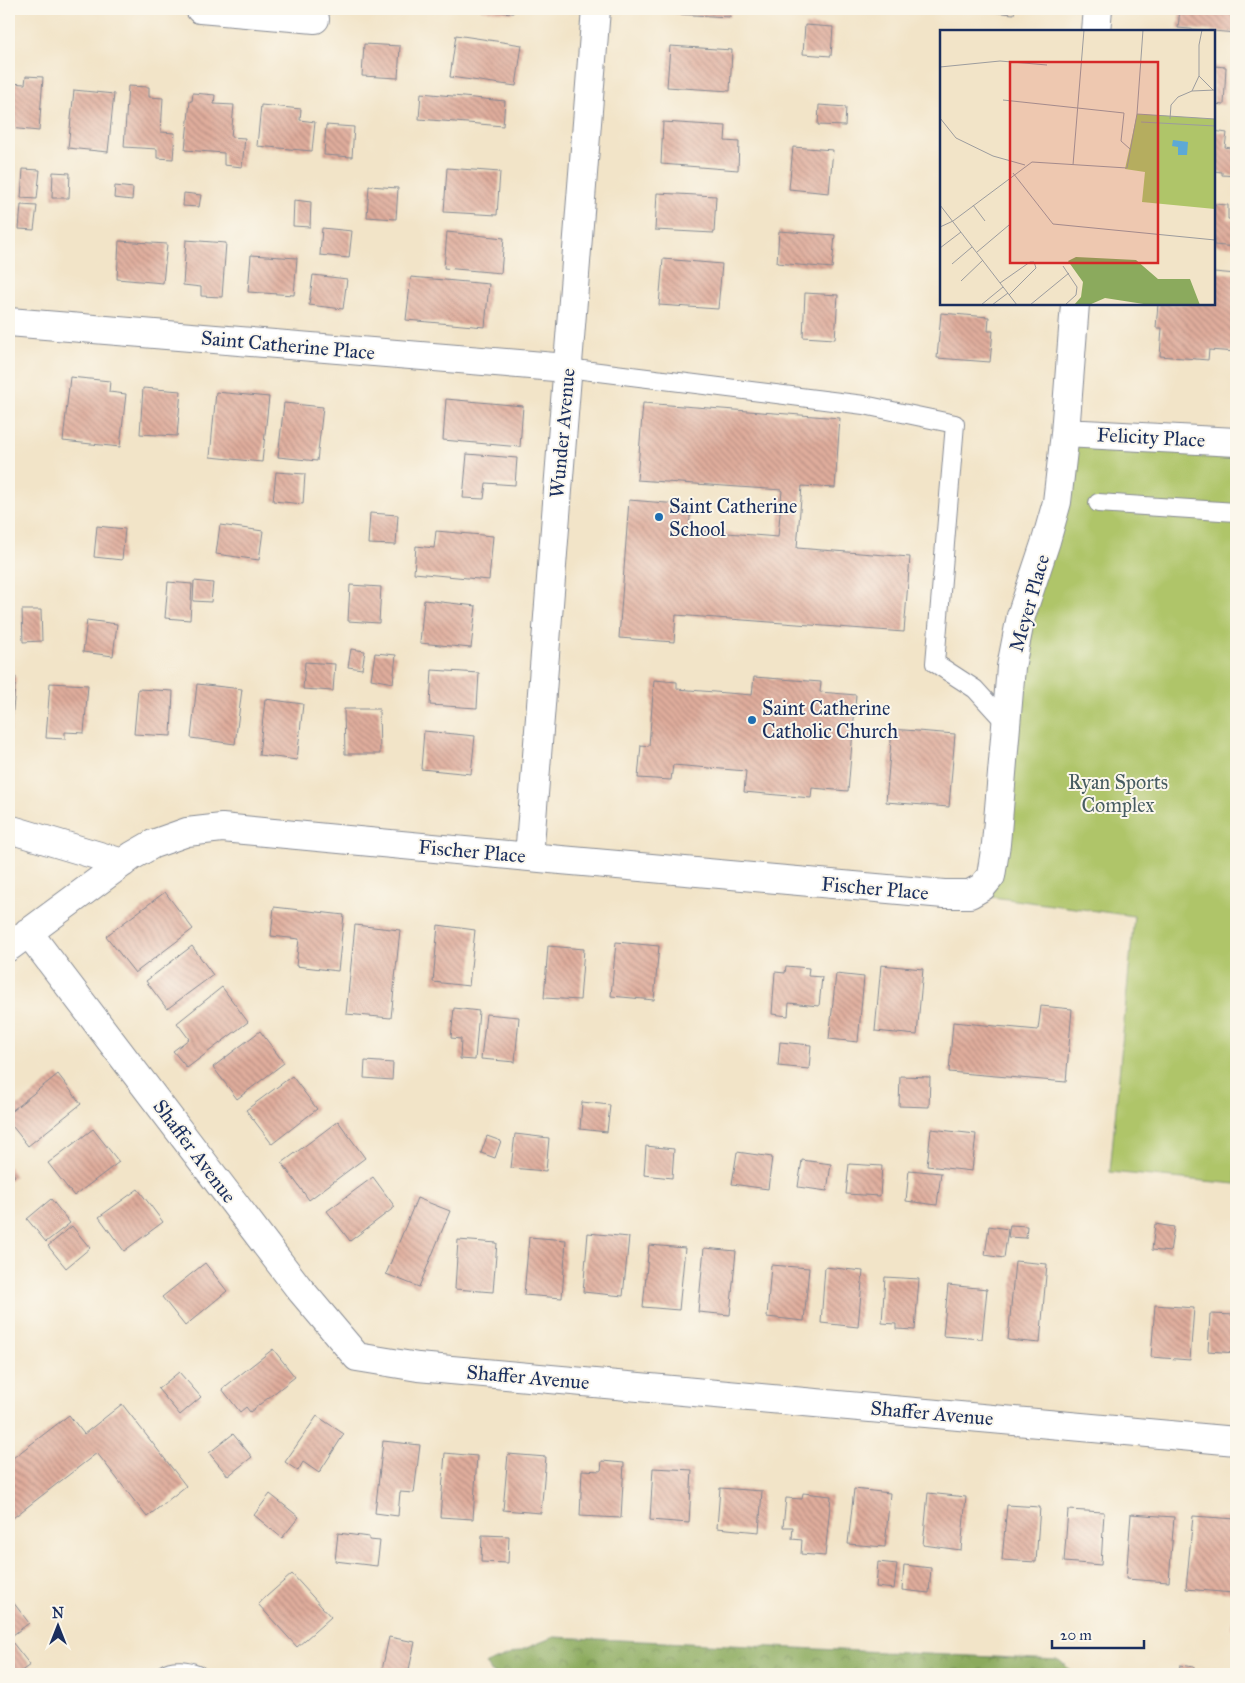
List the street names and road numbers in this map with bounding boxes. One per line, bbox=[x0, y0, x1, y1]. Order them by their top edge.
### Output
street label: Saint Catherine Place bbox=[200, 325, 376, 365]
street label: Wunder Avenue bbox=[544, 367, 580, 499]
street label: Felicity Place bbox=[1096, 422, 1206, 452]
street label: Meyer Place bbox=[1004, 552, 1054, 654]
street label: Fischer Place bbox=[417, 834, 527, 868]
street label: Fischer Place bbox=[820, 871, 930, 905]
street label: Shaffer Avenue bbox=[148, 1095, 242, 1207]
street label: Shaffer Avenue bbox=[466, 1360, 590, 1394]
street label: Shaffer Avenue bbox=[870, 1396, 994, 1430]

